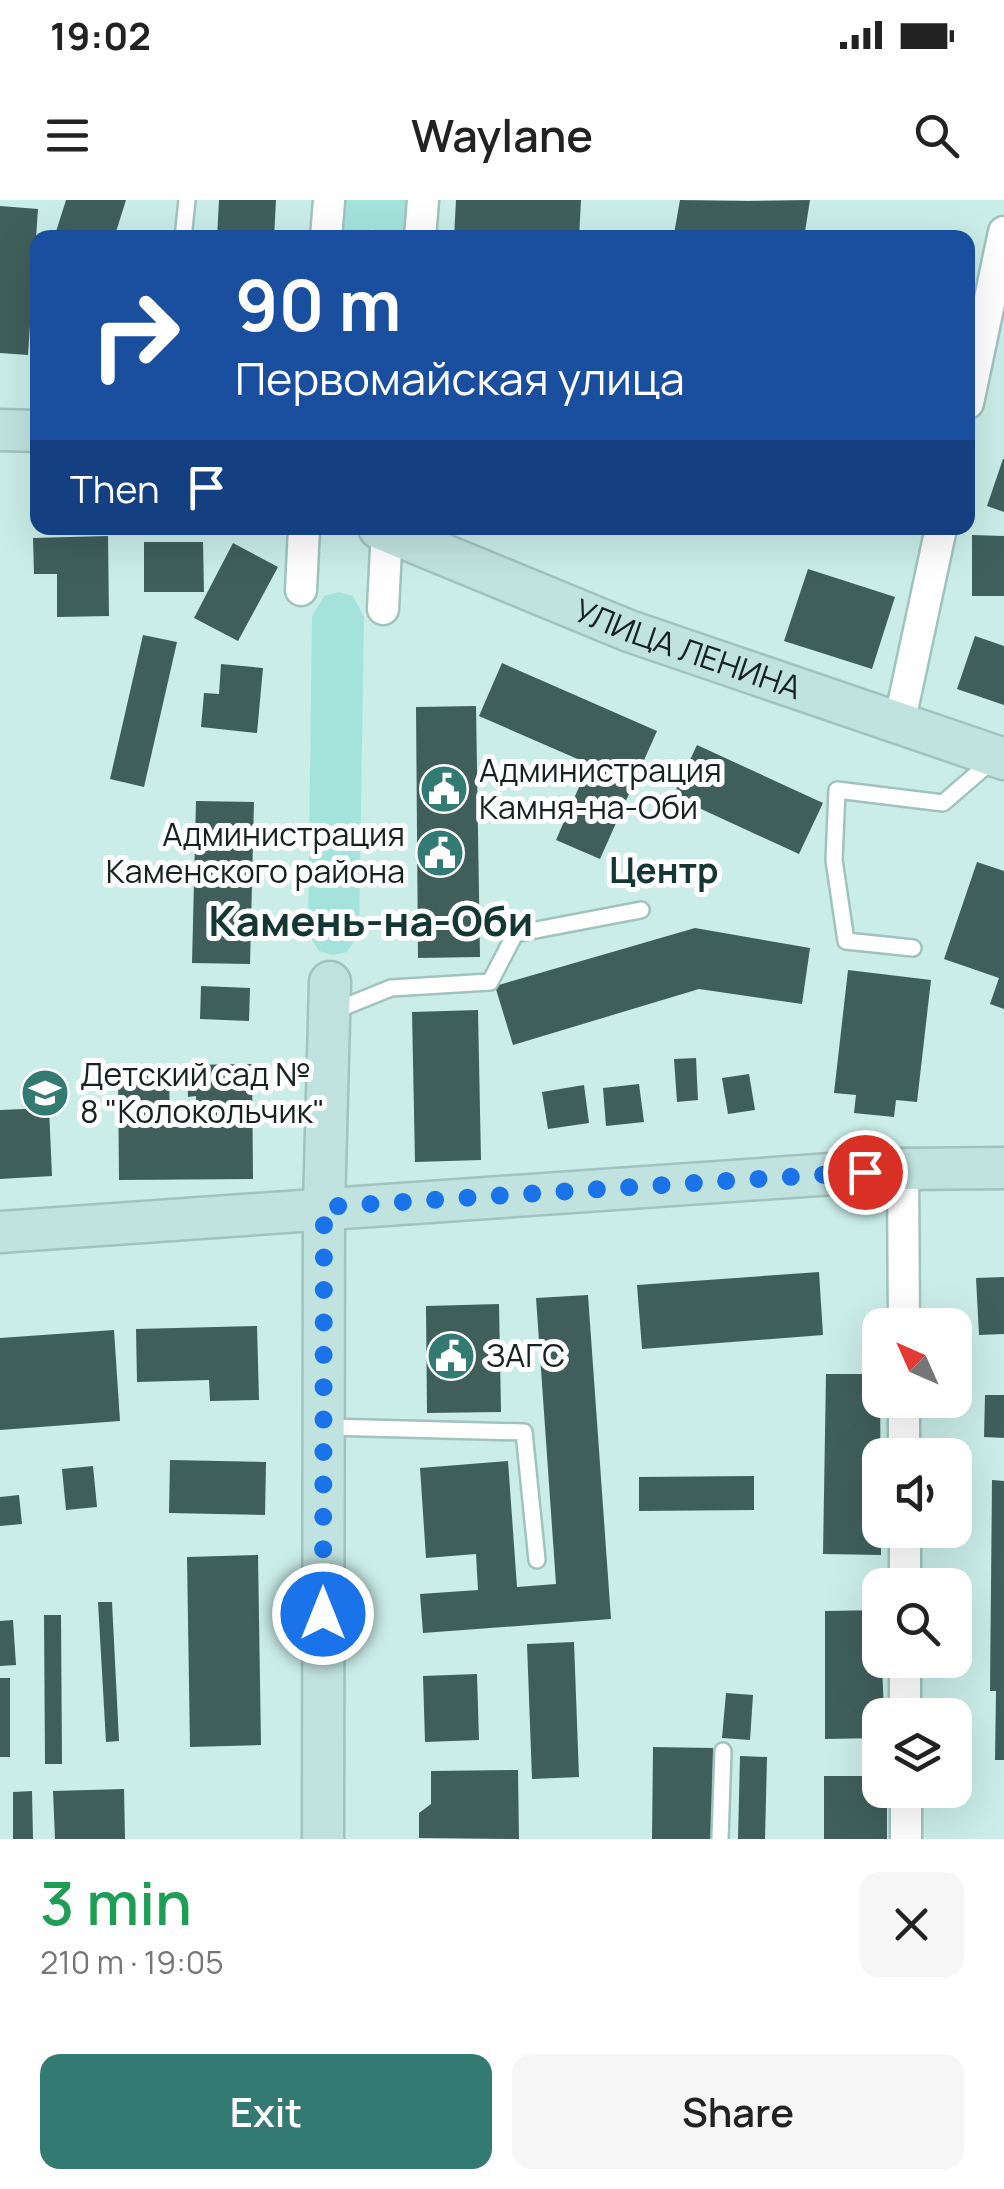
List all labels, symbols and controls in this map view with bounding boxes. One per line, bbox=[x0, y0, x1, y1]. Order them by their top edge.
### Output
text: 19:02 bbox=[50, 9, 151, 61]
text: Waylane bbox=[411, 104, 593, 166]
icon: menu bbox=[40, 108, 95, 163]
icon: search bbox=[909, 108, 964, 163]
text: 90 m bbox=[235, 256, 402, 352]
icon: right bbox=[70, 270, 200, 400]
text: Первомайская улица bbox=[235, 347, 685, 409]
icon: arrive bbox=[179, 460, 234, 515]
text: Then bbox=[70, 462, 159, 514]
street label: УЛИЦА ЛЕНИНА bbox=[568, 588, 807, 709]
place label: Администрация Камня-на-Оби bbox=[479, 748, 722, 829]
public building icon: Администрация Камня-на-Оби bbox=[418, 763, 470, 815]
place label: Администрация Каменского района bbox=[106, 812, 405, 893]
public building icon: Администрация Каменского района bbox=[414, 827, 466, 879]
district label: Центр bbox=[609, 846, 719, 894]
district label: Камень-на-Оби bbox=[209, 891, 533, 949]
place label: Детский сад № 8 "Колокольчик" bbox=[80, 1052, 325, 1133]
school or university icon: Детский сад № 8 "Колокольчик" bbox=[19, 1067, 71, 1119]
pin bbox=[823, 1130, 908, 1215]
icon: arrive bbox=[838, 1145, 893, 1200]
north arrow bbox=[862, 1308, 972, 1418]
map controls bbox=[862, 1308, 972, 1808]
public building icon: ЗАГС bbox=[425, 1330, 477, 1382]
place label: ЗАГС bbox=[486, 1333, 565, 1377]
button: sound bbox=[862, 1438, 972, 1548]
position arrow bbox=[271, 1562, 375, 1666]
button: search bbox=[862, 1568, 972, 1678]
button: layers bbox=[862, 1698, 972, 1808]
text: 3 min bbox=[40, 1861, 192, 1943]
button: close bbox=[859, 1872, 964, 1977]
text: 210 m · 19:05 bbox=[40, 1940, 224, 1984]
button: Exit bbox=[40, 2054, 492, 2169]
button: Share bbox=[512, 2054, 964, 2169]

